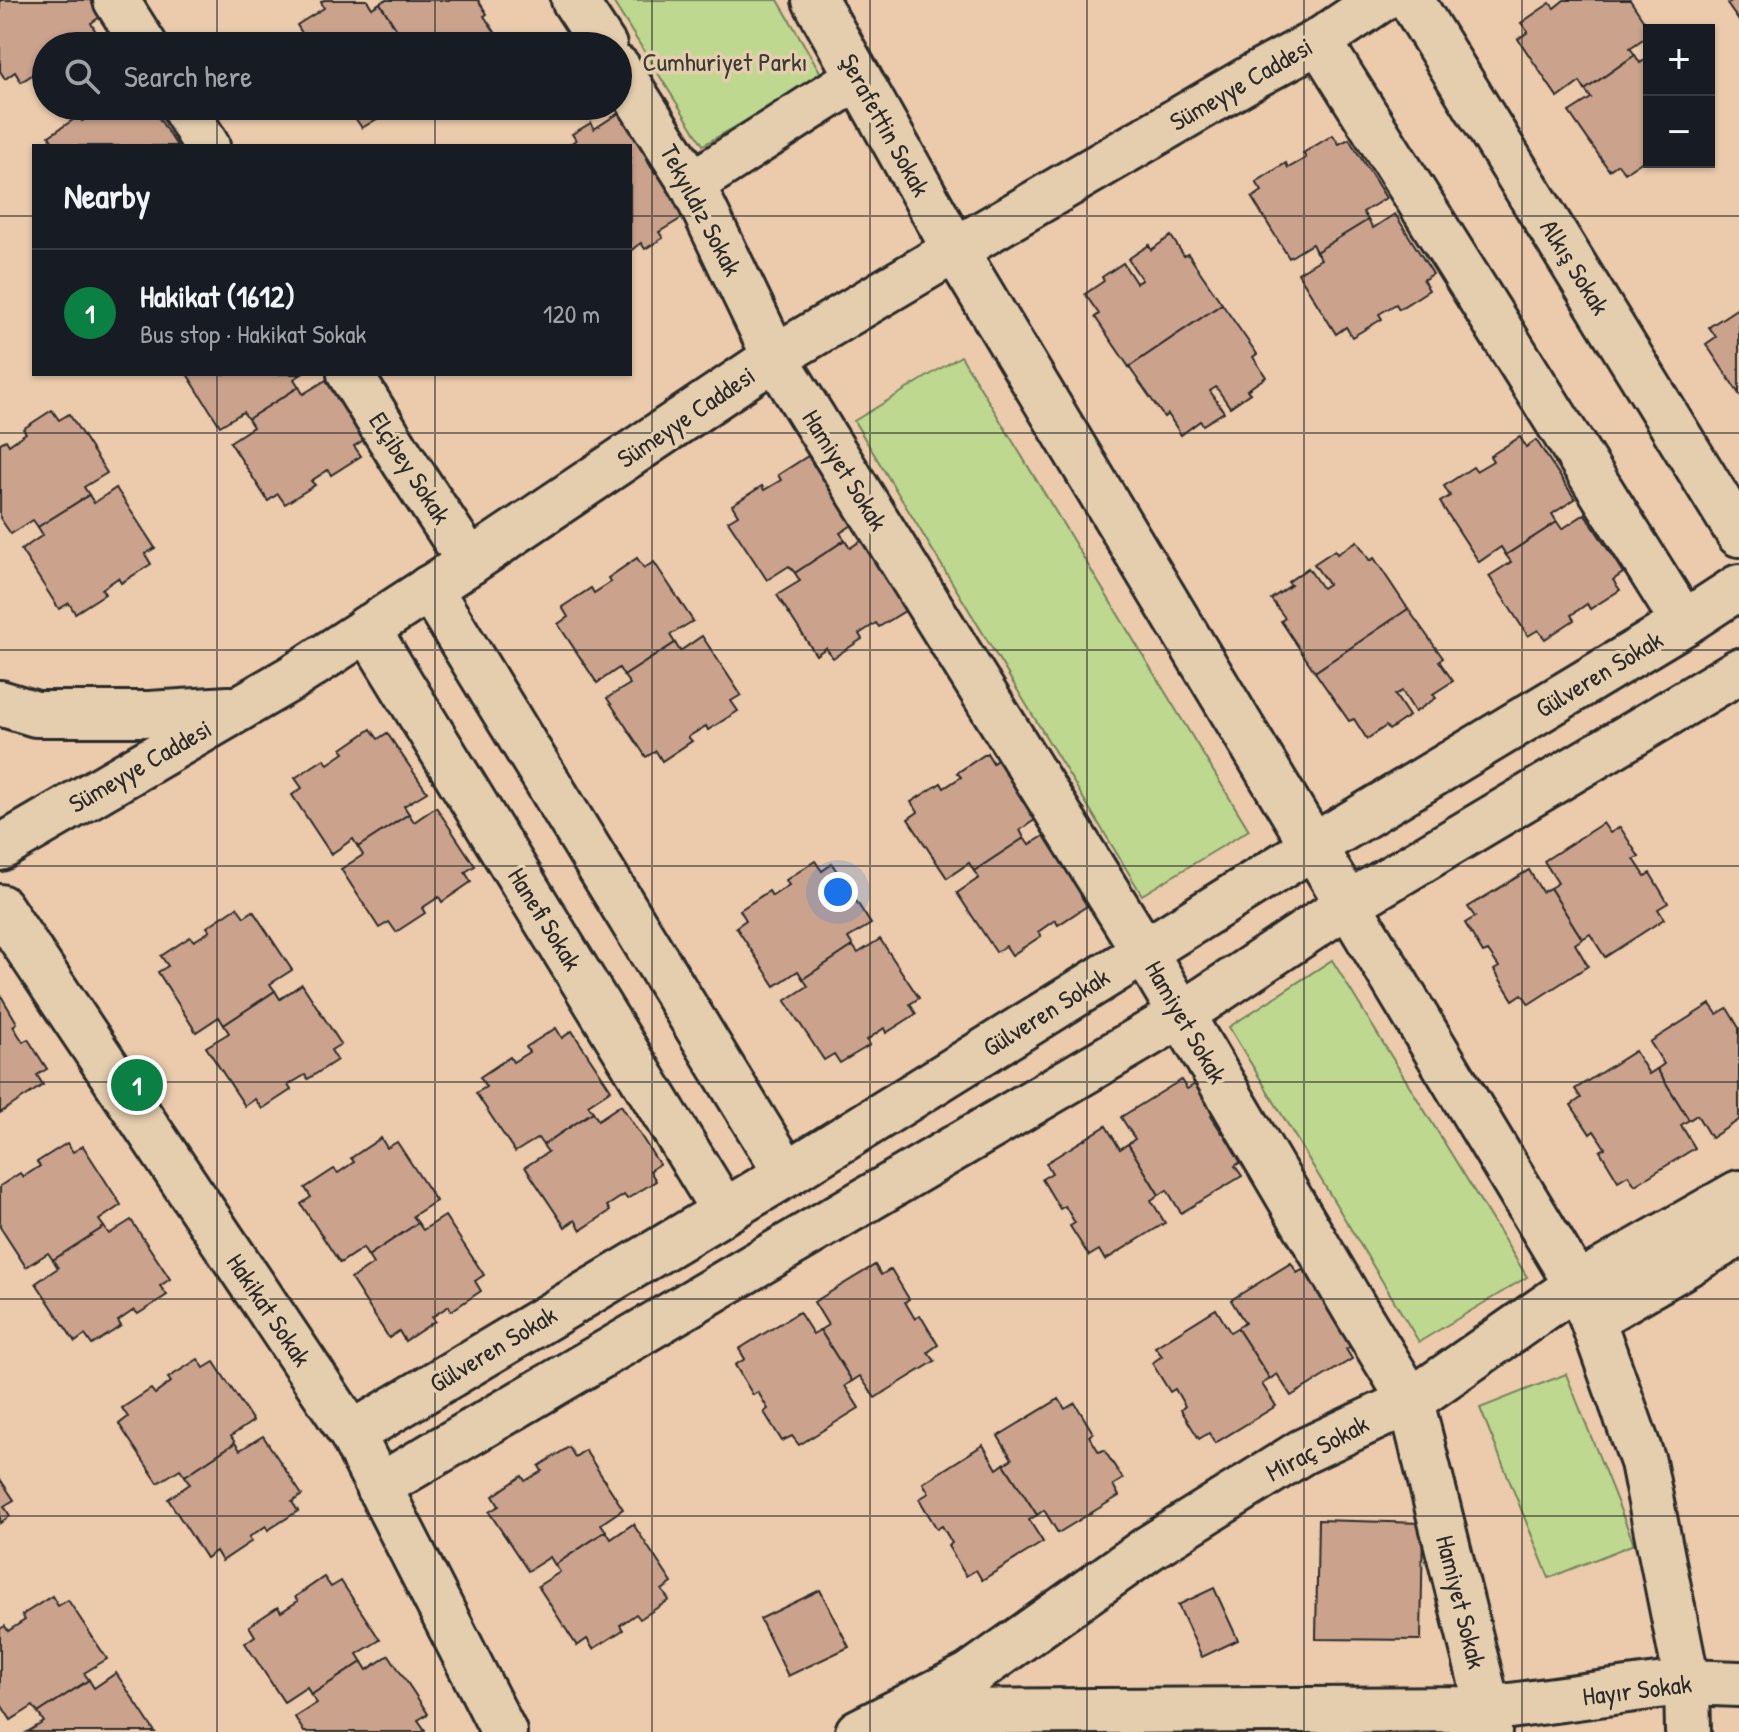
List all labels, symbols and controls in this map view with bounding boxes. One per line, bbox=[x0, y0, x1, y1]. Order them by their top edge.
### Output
map controls bbox=[1643, 24, 1715, 168]
button: + bbox=[1643, 24, 1715, 96]
street label: Sümeyye Caddesi bbox=[1163, 29, 1319, 139]
search box bbox=[32, 32, 632, 120]
park label: Cumhuriyet Parkı bbox=[642, 44, 808, 79]
street label: Şerafettin Sokak bbox=[832, 47, 939, 202]
icon: search bbox=[60, 54, 104, 98]
text: Search here bbox=[124, 56, 252, 96]
button: − bbox=[1643, 96, 1715, 168]
street label: Tekyıldız Sokak bbox=[652, 138, 751, 282]
text: Nearby bbox=[64, 173, 150, 219]
street label: Alkış Sokak bbox=[1532, 212, 1619, 321]
text: Hakikat (1612) bbox=[140, 276, 295, 316]
text: 1 bbox=[85, 296, 95, 331]
text: 120 m bbox=[543, 296, 600, 331]
text: Bus stop · Hakikat Sokak bbox=[140, 316, 366, 351]
street label: Sümeyye Caddesi bbox=[610, 357, 762, 476]
street label: Hamiyet Sokak bbox=[794, 403, 896, 537]
street label: Elçibey Sokak bbox=[361, 405, 460, 530]
street label: Gülveren Sokak bbox=[1529, 622, 1669, 725]
street label: Sümeyye Caddesi bbox=[62, 711, 218, 821]
street label: Hanefi Sokak bbox=[500, 861, 591, 977]
your location bbox=[818, 872, 858, 912]
street label: Hamiyet Sokak bbox=[1137, 954, 1236, 1090]
street label: Gülveren Sokak bbox=[976, 959, 1116, 1064]
pin: 1 bbox=[111, 1055, 163, 1115]
street label: Hakikat Sokak bbox=[219, 1246, 320, 1373]
street label: Gülveren Sokak bbox=[423, 1297, 563, 1400]
street label: Miraç Sokak bbox=[1259, 1406, 1374, 1489]
street label: Hamiyet Sokak bbox=[1428, 1532, 1495, 1672]
street label: Hayır Sokak bbox=[1581, 1665, 1694, 1714]

